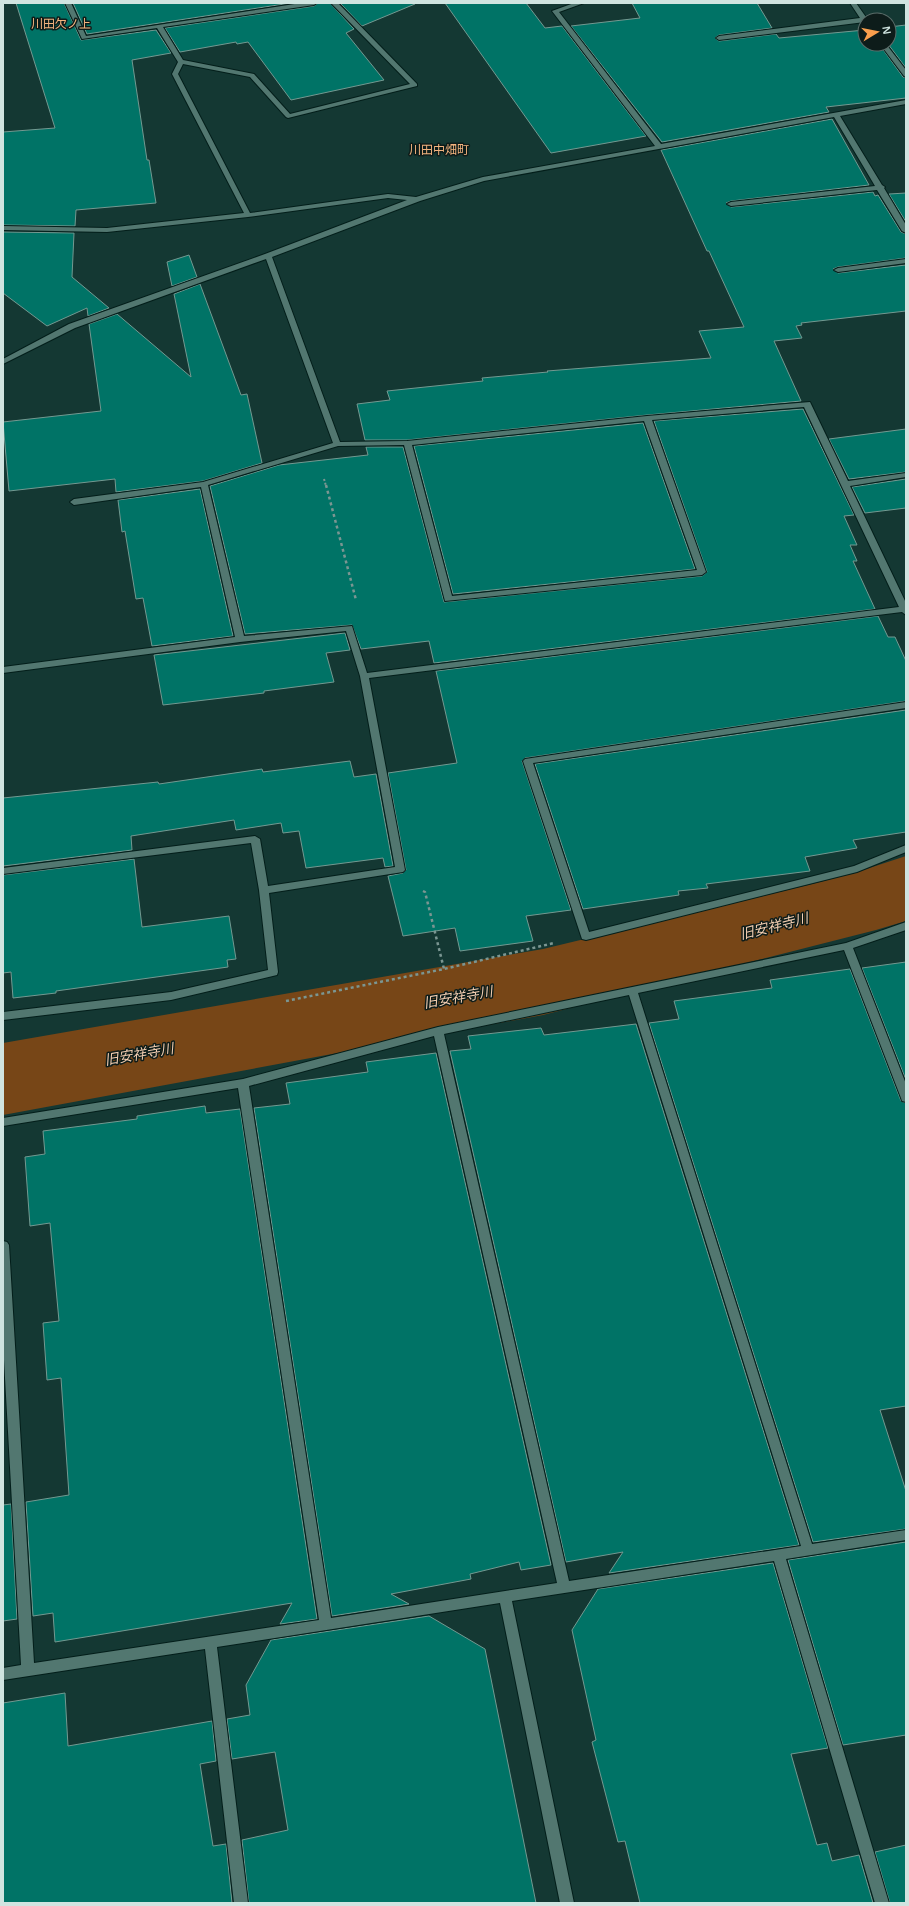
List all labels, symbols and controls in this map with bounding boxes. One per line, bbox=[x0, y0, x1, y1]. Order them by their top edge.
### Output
north arrow bbox=[857, 12, 897, 52]
district label: 川田欠ノ上 bbox=[31, 17, 91, 31]
text: N bbox=[880, 25, 893, 35]
district label: 川田中畑町 bbox=[409, 143, 469, 157]
water label: 旧安祥寺川 bbox=[738, 909, 812, 942]
water label: 旧安祥寺川 bbox=[422, 983, 496, 1011]
water label: 旧安祥寺川 bbox=[103, 1040, 177, 1068]

